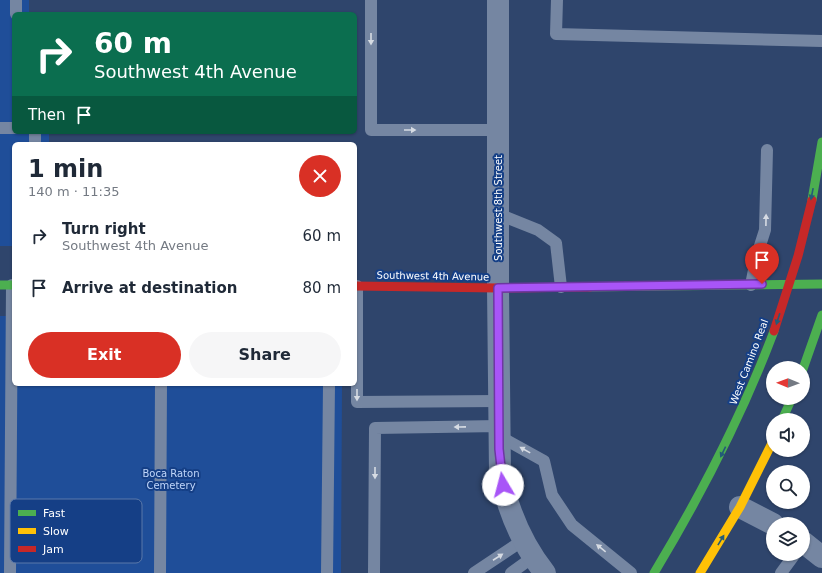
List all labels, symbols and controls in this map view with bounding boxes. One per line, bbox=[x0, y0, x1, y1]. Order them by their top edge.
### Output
text: 60 m bbox=[94, 27, 172, 60]
icon: right bbox=[28, 28, 80, 80]
one-way arrow bbox=[368, 33, 374, 46]
text: Southwest 4th Avenue bbox=[94, 61, 297, 82]
icon: arrive bbox=[73, 104, 95, 126]
text: Then bbox=[28, 106, 65, 124]
one-way arrow bbox=[404, 127, 417, 133]
text: 1 min bbox=[28, 155, 103, 183]
button: close bbox=[299, 155, 341, 197]
street label: Southwest 8th Street bbox=[493, 155, 504, 261]
text: 140 m · 11:35 bbox=[28, 184, 119, 199]
one-way arrow bbox=[809, 188, 815, 200]
one-way arrow bbox=[762, 214, 769, 226]
text: Turn right bbox=[62, 220, 146, 238]
icon: right bbox=[28, 225, 50, 247]
text: 60 m bbox=[303, 227, 341, 245]
text: Southwest 4th Avenue bbox=[62, 238, 208, 253]
pin bbox=[745, 243, 779, 284]
icon: arrive bbox=[751, 249, 773, 271]
street label: Southwest 4th Avenue bbox=[377, 270, 489, 282]
icon: arrive bbox=[28, 277, 50, 299]
text: Arrive at destination bbox=[62, 279, 237, 297]
text: 80 m bbox=[303, 279, 341, 297]
one-way arrow bbox=[775, 313, 781, 325]
street label: West Camino Real bbox=[728, 318, 770, 406]
button: Exit bbox=[28, 332, 181, 378]
button: Share bbox=[189, 332, 341, 378]
north arrow bbox=[766, 361, 810, 405]
map controls bbox=[766, 361, 810, 561]
one-way arrow bbox=[354, 389, 360, 402]
button: sound bbox=[766, 413, 810, 457]
one-way arrow bbox=[453, 424, 466, 430]
one-way arrow bbox=[720, 446, 726, 458]
one-way arrow bbox=[519, 447, 531, 454]
position arrow bbox=[482, 464, 524, 506]
button: search bbox=[766, 465, 810, 509]
one-way arrow bbox=[371, 467, 378, 479]
park label: Boca Raton Cemetery bbox=[142, 468, 200, 491]
legend bbox=[10, 499, 142, 563]
text: Fast bbox=[43, 507, 66, 520]
button: layers bbox=[766, 517, 810, 561]
text: Slow bbox=[43, 525, 69, 538]
one-way arrow bbox=[717, 534, 724, 546]
text: Jam bbox=[42, 543, 64, 556]
one-way arrow bbox=[595, 544, 606, 553]
one-way arrow bbox=[493, 553, 504, 561]

